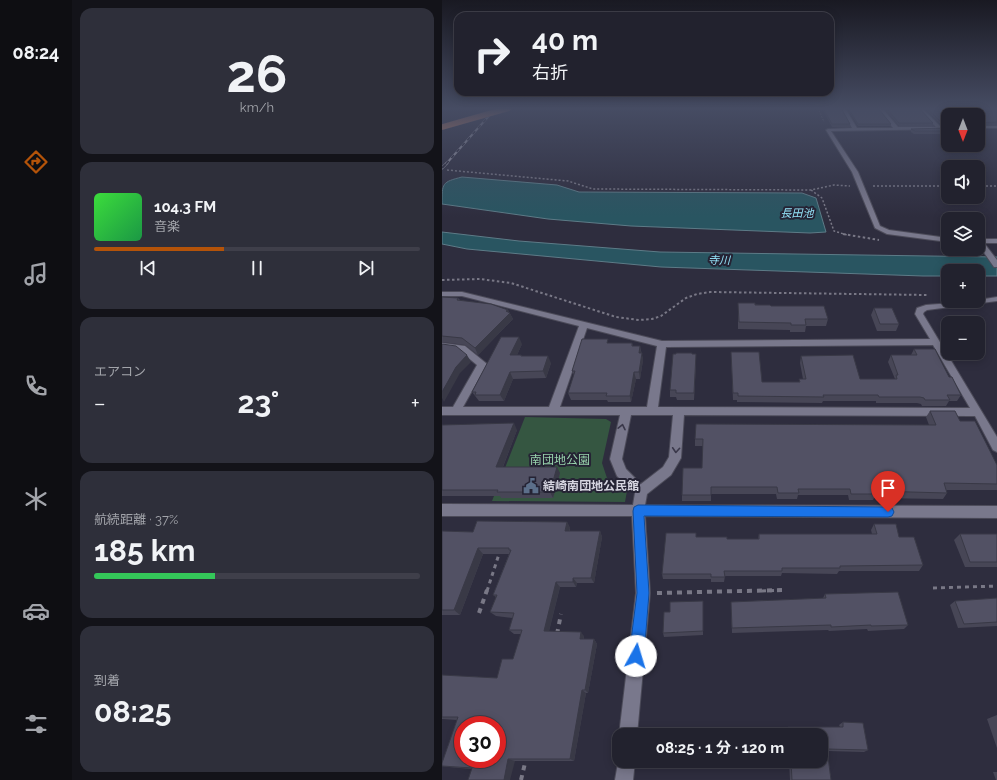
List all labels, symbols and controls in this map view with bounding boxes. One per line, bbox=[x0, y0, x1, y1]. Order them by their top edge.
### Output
text: 40 m bbox=[532, 24, 598, 57]
icon: right bbox=[466, 28, 518, 80]
text: 08:24 bbox=[13, 42, 59, 63]
text: 26 bbox=[227, 43, 287, 104]
text: 右折 bbox=[532, 62, 568, 83]
text: km/h bbox=[240, 100, 274, 115]
north arrow bbox=[941, 108, 985, 152]
map controls bbox=[941, 108, 985, 360]
icon: directions bbox=[22, 148, 50, 176]
button: sound bbox=[941, 160, 985, 204]
text: 104.3 FM bbox=[154, 198, 216, 216]
water label: 長田池 bbox=[781, 207, 814, 220]
button: layers bbox=[941, 212, 985, 256]
text: 音楽 bbox=[154, 219, 180, 234]
water label: 寺川 bbox=[708, 254, 731, 267]
icon: previous bbox=[137, 257, 159, 279]
icon: pause bbox=[246, 257, 268, 279]
icon: next bbox=[355, 257, 377, 279]
icon: music bbox=[22, 260, 50, 288]
button: + bbox=[941, 264, 985, 308]
button: − bbox=[941, 316, 985, 360]
text: エアコン bbox=[94, 364, 146, 379]
icon: phone bbox=[22, 372, 50, 400]
text: 23° bbox=[237, 385, 279, 420]
text: − bbox=[94, 390, 106, 416]
text: + bbox=[411, 390, 420, 416]
one-way arrow bbox=[618, 424, 626, 431]
one-way arrow bbox=[671, 447, 680, 453]
park label: 南団地公園 bbox=[530, 453, 590, 467]
pin bbox=[871, 471, 905, 512]
public building icon: 結崎南団地公民館 bbox=[522, 477, 540, 495]
icon: arrive bbox=[877, 477, 899, 499]
place label: 結崎南団地公民館 bbox=[543, 479, 639, 493]
icon: climate bbox=[22, 485, 50, 513]
text: 航続距離 · 37% bbox=[94, 512, 178, 527]
text: 185 km bbox=[94, 533, 195, 568]
icon: car bbox=[22, 597, 50, 625]
position arrow bbox=[615, 635, 657, 677]
text: 到着 bbox=[94, 673, 120, 688]
text: 08:25 bbox=[94, 694, 172, 729]
icon: filters bbox=[22, 710, 50, 738]
speed limit sign: 30 bbox=[454, 716, 506, 768]
text: 08:25 · 1 分 · 120 m bbox=[656, 739, 784, 757]

